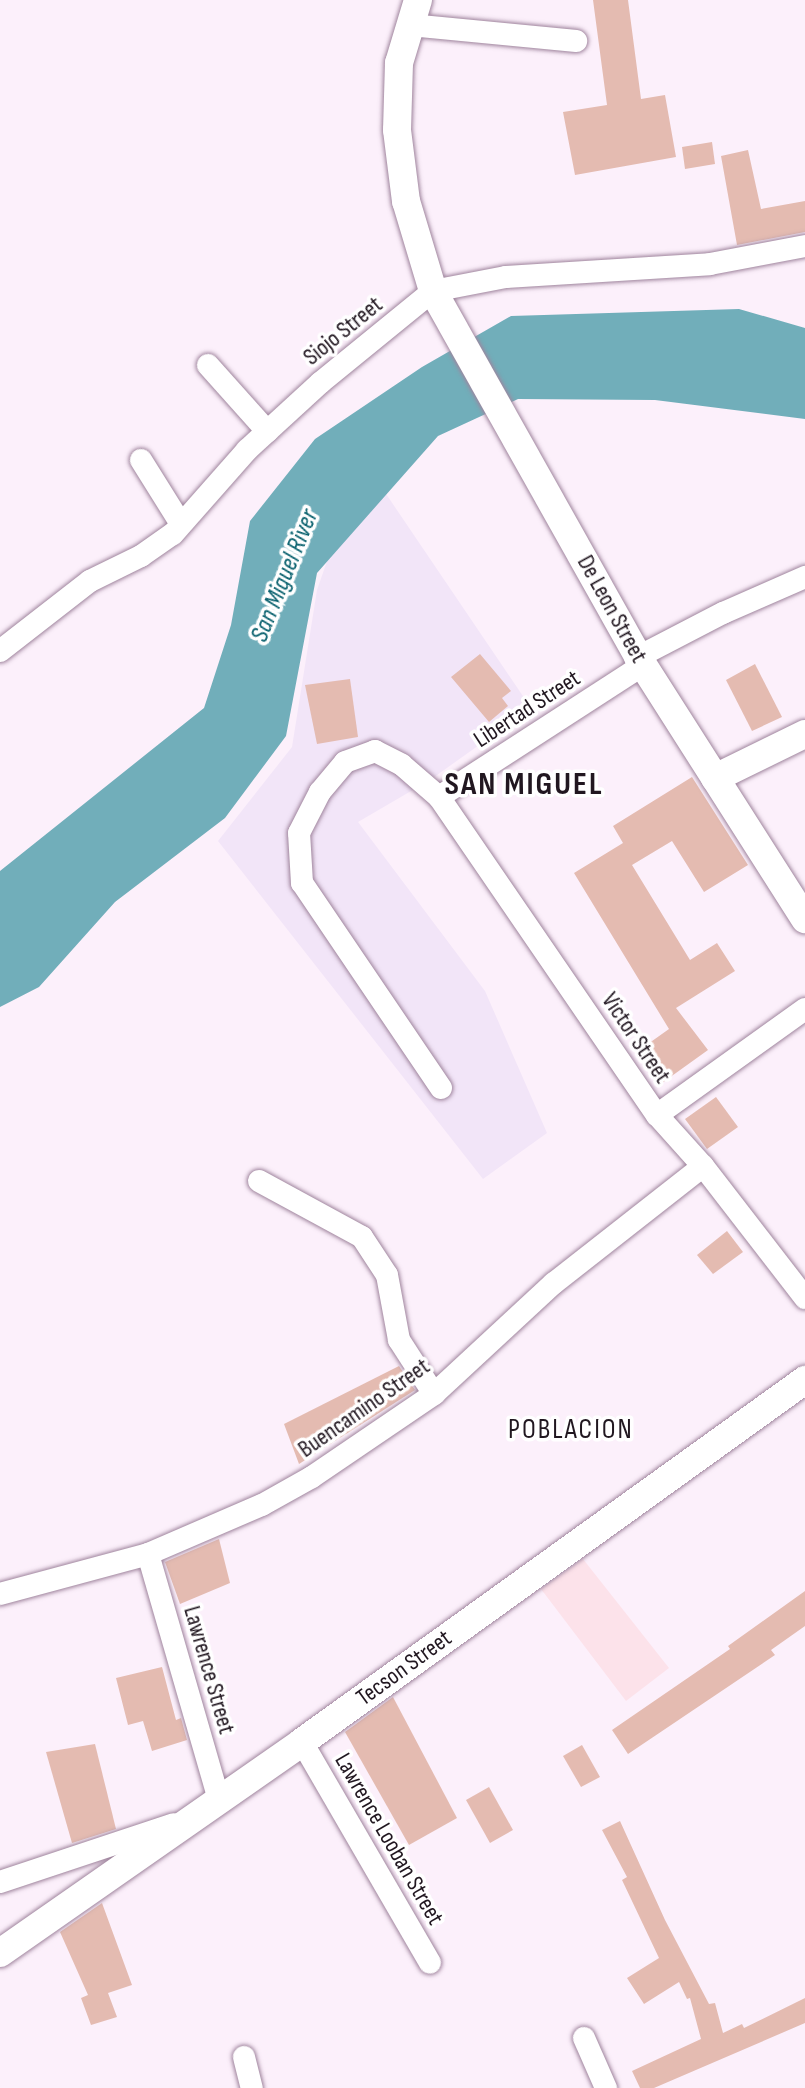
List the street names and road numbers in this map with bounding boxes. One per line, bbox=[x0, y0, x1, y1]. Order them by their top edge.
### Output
street label: Siojo Street bbox=[298, 290, 388, 372]
street label: De Leon Street bbox=[571, 550, 653, 668]
street label: Libertad Street bbox=[468, 664, 586, 754]
street label: Victor Street bbox=[595, 987, 677, 1089]
street label: Buencamino Street bbox=[293, 1352, 435, 1464]
street label: Lawrence Street bbox=[177, 1603, 241, 1737]
street label: Tecson Street bbox=[351, 1624, 457, 1712]
street label: Lawrence Looban Street bbox=[328, 1748, 450, 1930]

